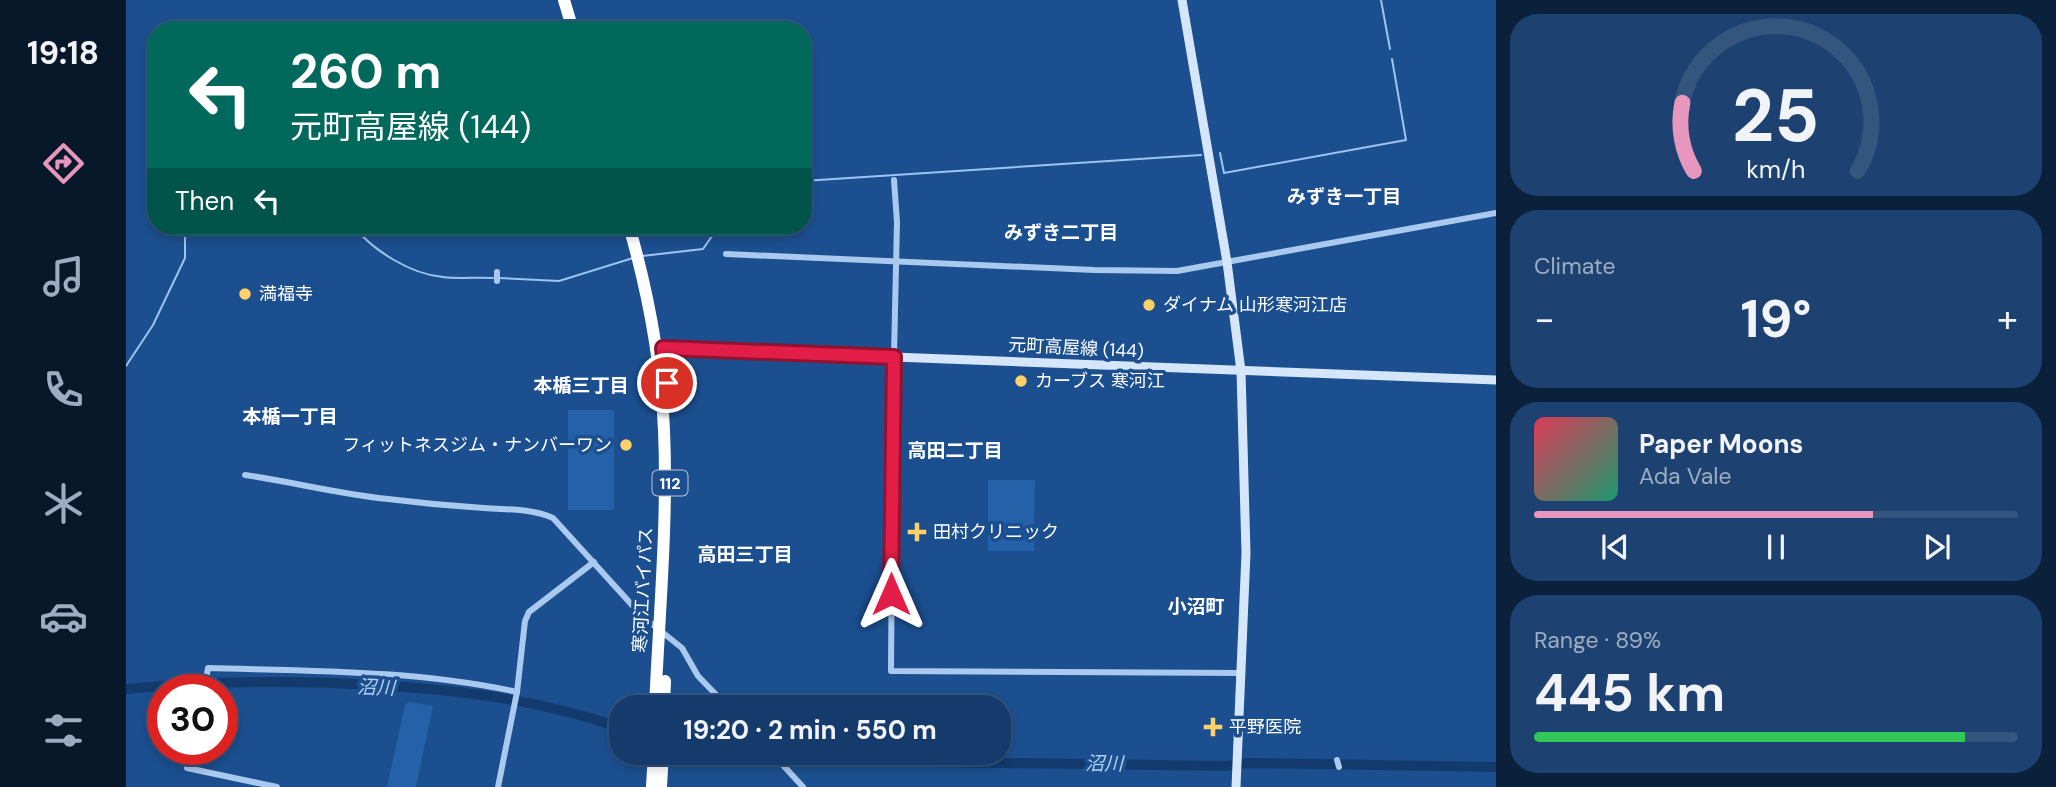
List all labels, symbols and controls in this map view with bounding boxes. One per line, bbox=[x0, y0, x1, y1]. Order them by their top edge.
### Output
text: 19:18 bbox=[27, 32, 99, 74]
text: 260 m bbox=[290, 39, 441, 103]
icon: left bbox=[175, 49, 266, 140]
text: 25 bbox=[1732, 69, 1820, 164]
text: 元町高屋線 (144) bbox=[290, 106, 531, 148]
icon: directions bbox=[39, 139, 88, 188]
text: km/h bbox=[1746, 153, 1806, 186]
icon: left bbox=[248, 182, 286, 220]
text: Then bbox=[175, 184, 234, 218]
district label: みずき一丁目 bbox=[1287, 184, 1401, 209]
district label: みずき二丁目 bbox=[1004, 220, 1118, 245]
text: Climate bbox=[1534, 251, 1616, 281]
icon: music bbox=[39, 252, 88, 301]
place label: 満福寺 bbox=[259, 282, 313, 306]
text: 19° bbox=[1741, 285, 1811, 353]
marker: 満福寺 bbox=[237, 286, 253, 302]
place label: ダイナム 山形寒河江店 bbox=[1163, 293, 1347, 317]
text: − bbox=[1534, 294, 1555, 344]
text: + bbox=[1997, 294, 2018, 344]
marker: ダイナム 山形寒河江店 bbox=[1141, 297, 1157, 313]
street label: 元町高屋線 (144) bbox=[1008, 332, 1144, 364]
pin bbox=[637, 353, 697, 413]
icon: arrive bbox=[648, 364, 686, 402]
icon: phone bbox=[39, 365, 88, 414]
place label: カーブス 寒河江 bbox=[1035, 369, 1165, 393]
district label: 本楯三丁目 bbox=[533, 373, 629, 398]
marker: カーブス 寒河江 bbox=[1013, 373, 1029, 389]
district label: 本楯一丁目 bbox=[242, 404, 338, 429]
text: Paper Moons bbox=[1639, 427, 1803, 461]
place label: フィットネスジム・ナンバーワン bbox=[342, 433, 612, 457]
marker: フィットネスジム・ナンバーワン bbox=[618, 437, 634, 453]
district label: 高田二丁目 bbox=[907, 438, 1003, 463]
text: Ada Vale bbox=[1639, 461, 1732, 491]
road number: 112 bbox=[652, 470, 688, 496]
icon: climate bbox=[39, 479, 88, 528]
place label: 田村クリニック bbox=[933, 520, 1059, 544]
marker: 田村クリニック bbox=[907, 522, 927, 542]
street label: 寒河江バイパス bbox=[628, 527, 658, 653]
icon: previous bbox=[1596, 528, 1634, 566]
icon: pause bbox=[1757, 528, 1795, 566]
icon: next bbox=[1918, 528, 1956, 566]
district label: 高田三丁目 bbox=[697, 542, 793, 567]
position arrow bbox=[854, 557, 928, 631]
icon: car bbox=[39, 592, 88, 641]
district label: 小沼町 bbox=[1167, 594, 1225, 619]
text: Range · 89% bbox=[1534, 625, 1661, 655]
text: 445 km bbox=[1534, 659, 1725, 727]
speed limit sign: 30 bbox=[147, 674, 238, 765]
water label: 沼川 bbox=[357, 674, 397, 701]
icon: filters bbox=[39, 706, 88, 755]
text: 19:20 · 2 min · 550 m bbox=[683, 713, 937, 747]
place label: 平野医院 bbox=[1229, 715, 1301, 739]
marker: 平野医院 bbox=[1203, 717, 1223, 737]
water label: 沼川 bbox=[1085, 751, 1125, 776]

